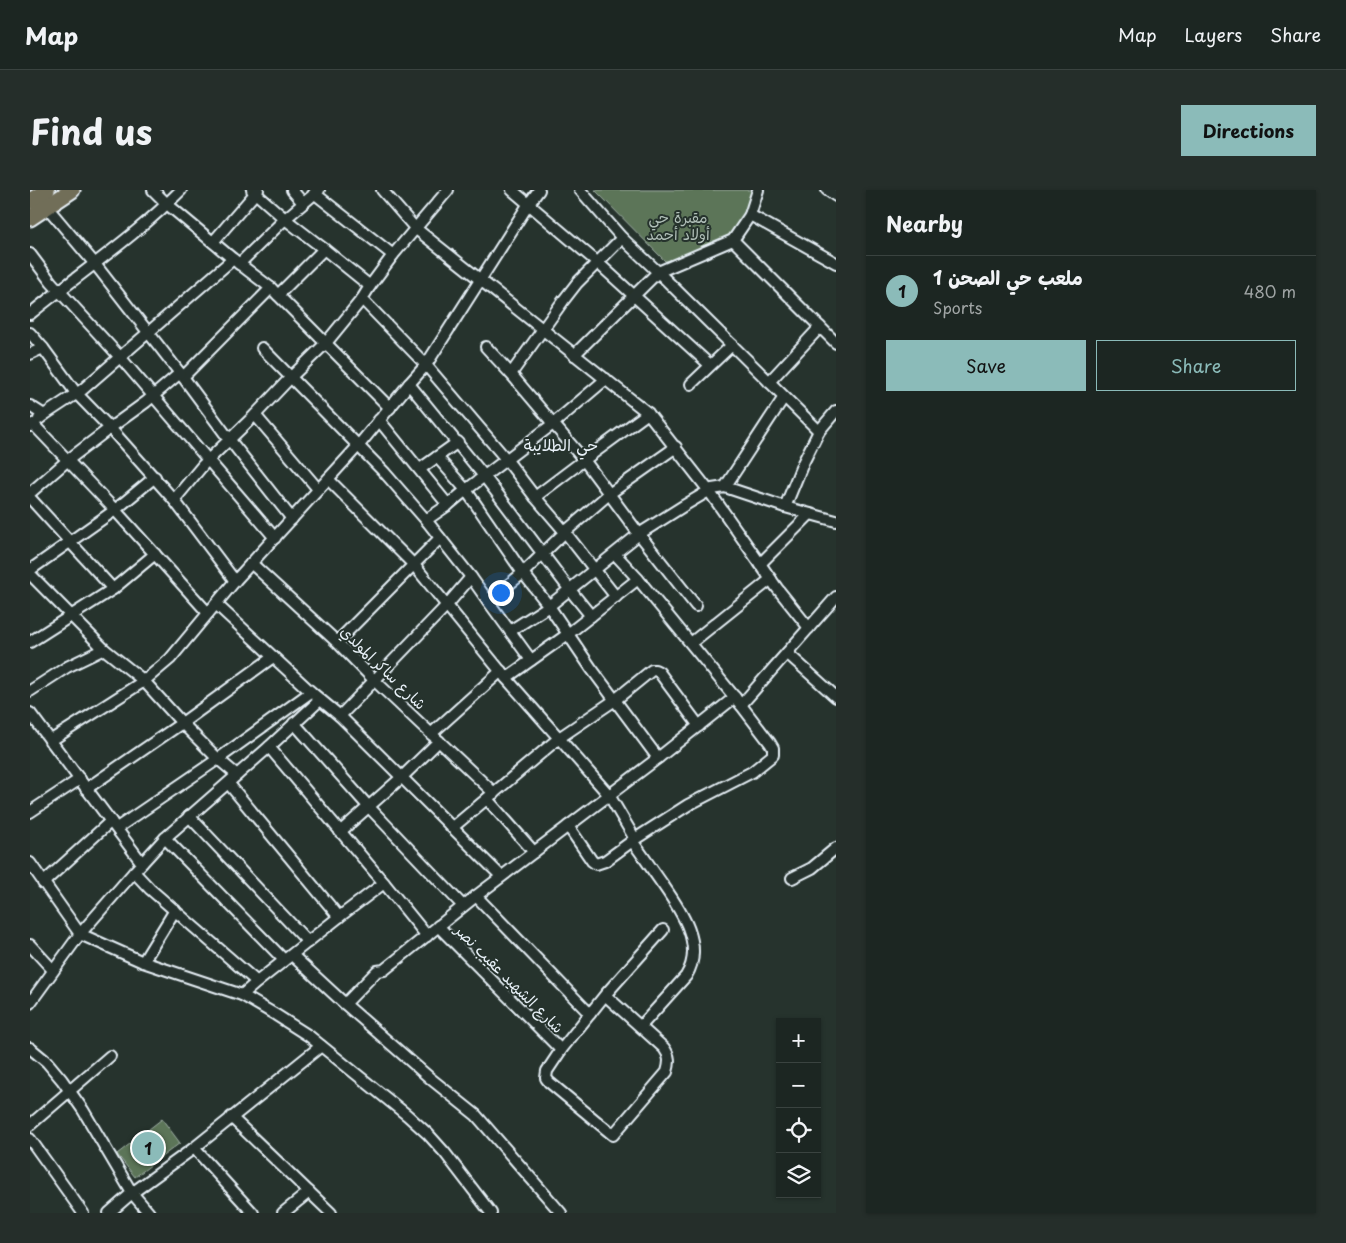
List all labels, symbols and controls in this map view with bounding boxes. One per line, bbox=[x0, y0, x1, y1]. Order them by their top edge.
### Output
text: Map bbox=[25, 17, 78, 53]
text: Map bbox=[1118, 21, 1157, 48]
text: Layers bbox=[1185, 21, 1242, 48]
text: Share bbox=[1270, 21, 1321, 48]
text: Find us bbox=[30, 104, 152, 157]
button: Directions bbox=[1181, 105, 1316, 156]
park label: مقبرة حي أولاد أحمد bbox=[646, 205, 710, 245]
text: Nearby bbox=[886, 207, 963, 239]
text: ملعب حي الصحن 1 bbox=[933, 263, 1083, 291]
text: 1 bbox=[898, 279, 906, 303]
text: 480 m bbox=[1244, 279, 1296, 303]
text: Sports bbox=[933, 295, 982, 319]
button: Save bbox=[886, 340, 1086, 391]
button: Share bbox=[1096, 340, 1296, 391]
district label: حي الطلايبة bbox=[524, 432, 598, 460]
your location bbox=[488, 580, 514, 606]
street label: شارع ساكر المولدي bbox=[335, 620, 432, 715]
street label: شارع الشهيد عقيب نصر bbox=[449, 917, 570, 1038]
map controls bbox=[776, 1018, 821, 1198]
button: + bbox=[776, 1018, 821, 1063]
button: − bbox=[776, 1063, 821, 1108]
button: locate bbox=[776, 1108, 821, 1153]
pin: 1 bbox=[132, 1129, 164, 1167]
button: layers bbox=[776, 1153, 821, 1198]

